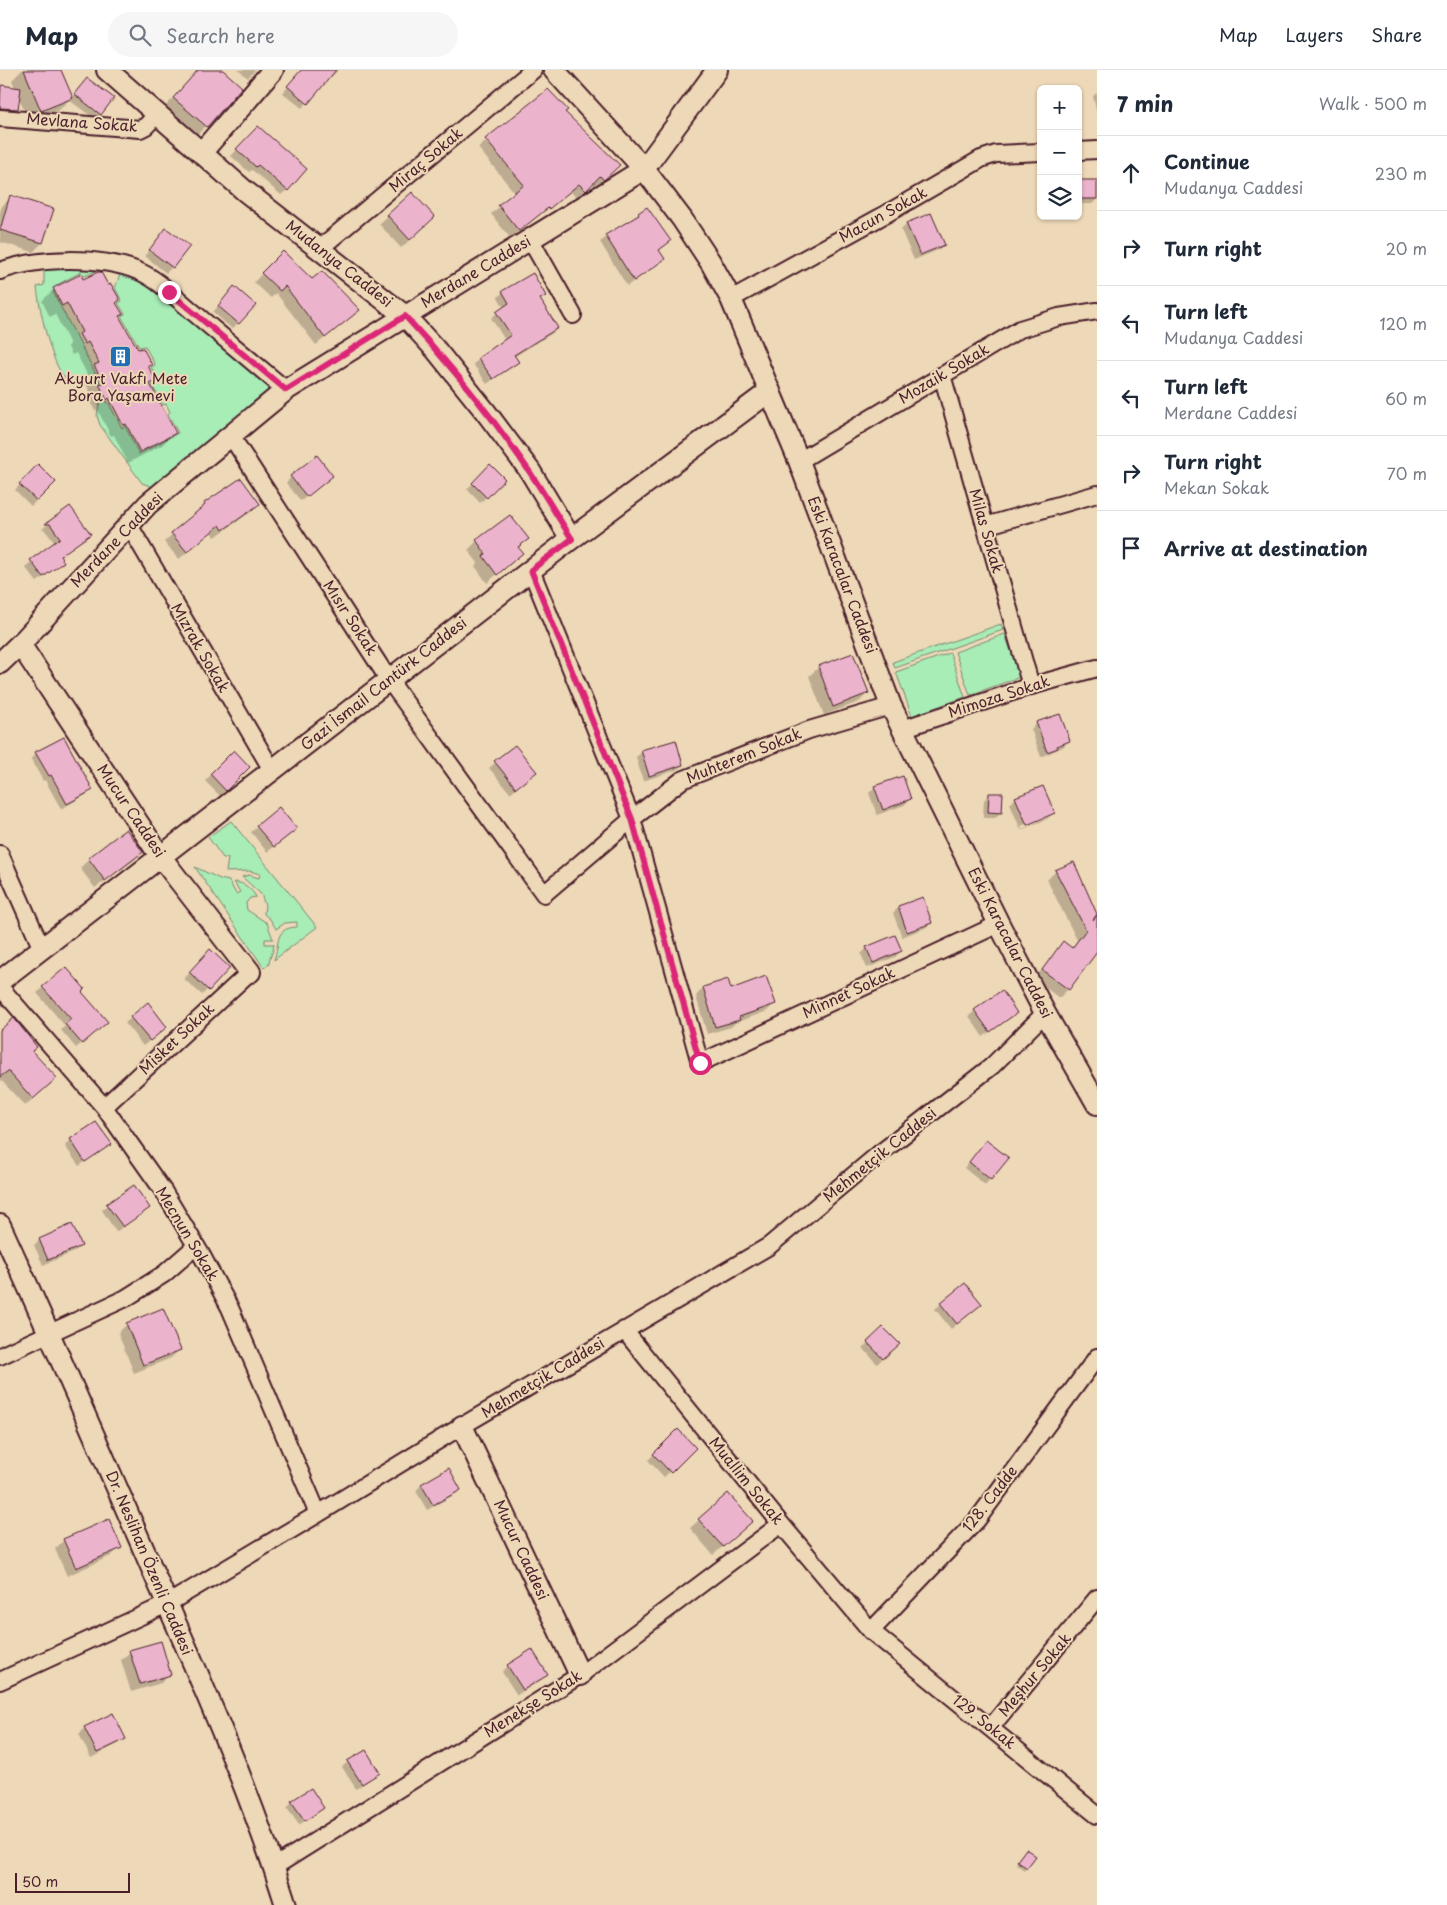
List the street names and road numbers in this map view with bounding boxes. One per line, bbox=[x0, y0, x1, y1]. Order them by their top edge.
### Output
street label: Mevlana Sokak bbox=[26, 106, 139, 137]
street label: Miraç Sokak bbox=[383, 121, 467, 197]
street label: Macun Sokak bbox=[834, 180, 931, 247]
street label: Mudanya Caddesi bbox=[281, 214, 398, 312]
street label: Merdane Caddesi bbox=[416, 229, 535, 313]
street label: Mozaik Sokak bbox=[894, 336, 993, 409]
street label: Milas Sokak bbox=[964, 485, 1011, 576]
street label: Merdane Caddesi bbox=[64, 486, 168, 592]
street label: Eski Karacalar Caddesi bbox=[803, 492, 884, 656]
street label: Mısır Sokak bbox=[318, 575, 384, 660]
street label: Mızrak Sokak bbox=[166, 598, 237, 697]
street label: Gazi İsmail Cantürk Caddesi bbox=[295, 611, 471, 755]
street label: Mimoza Sokak bbox=[945, 668, 1053, 723]
street label: Muhterem Sokak bbox=[682, 721, 805, 788]
street label: Mucur Caddesi bbox=[92, 759, 172, 862]
street label: Eski Karacalar Caddesi bbox=[963, 863, 1059, 1022]
street label: Minnet Sokak bbox=[798, 960, 899, 1023]
street label: Misket Sokak bbox=[133, 996, 219, 1079]
street label: Mehmetçik Caddesi bbox=[817, 1101, 941, 1207]
street label: Mecnun Sokak bbox=[151, 1182, 226, 1285]
street label: Mehmetçik Caddesi bbox=[476, 1331, 608, 1423]
street label: Muallim Sokak bbox=[704, 1431, 790, 1529]
street label: 128. Cadde bbox=[955, 1460, 1022, 1536]
street label: Dr. Neslihan Özenli Caddesi bbox=[101, 1467, 200, 1658]
street label: Mucur Caddesi bbox=[489, 1495, 556, 1603]
street label: Meşhur Sokak bbox=[992, 1627, 1076, 1721]
street label: Menekşe Sokak bbox=[479, 1663, 586, 1742]
street label: 129. Sokak bbox=[948, 1688, 1022, 1754]

